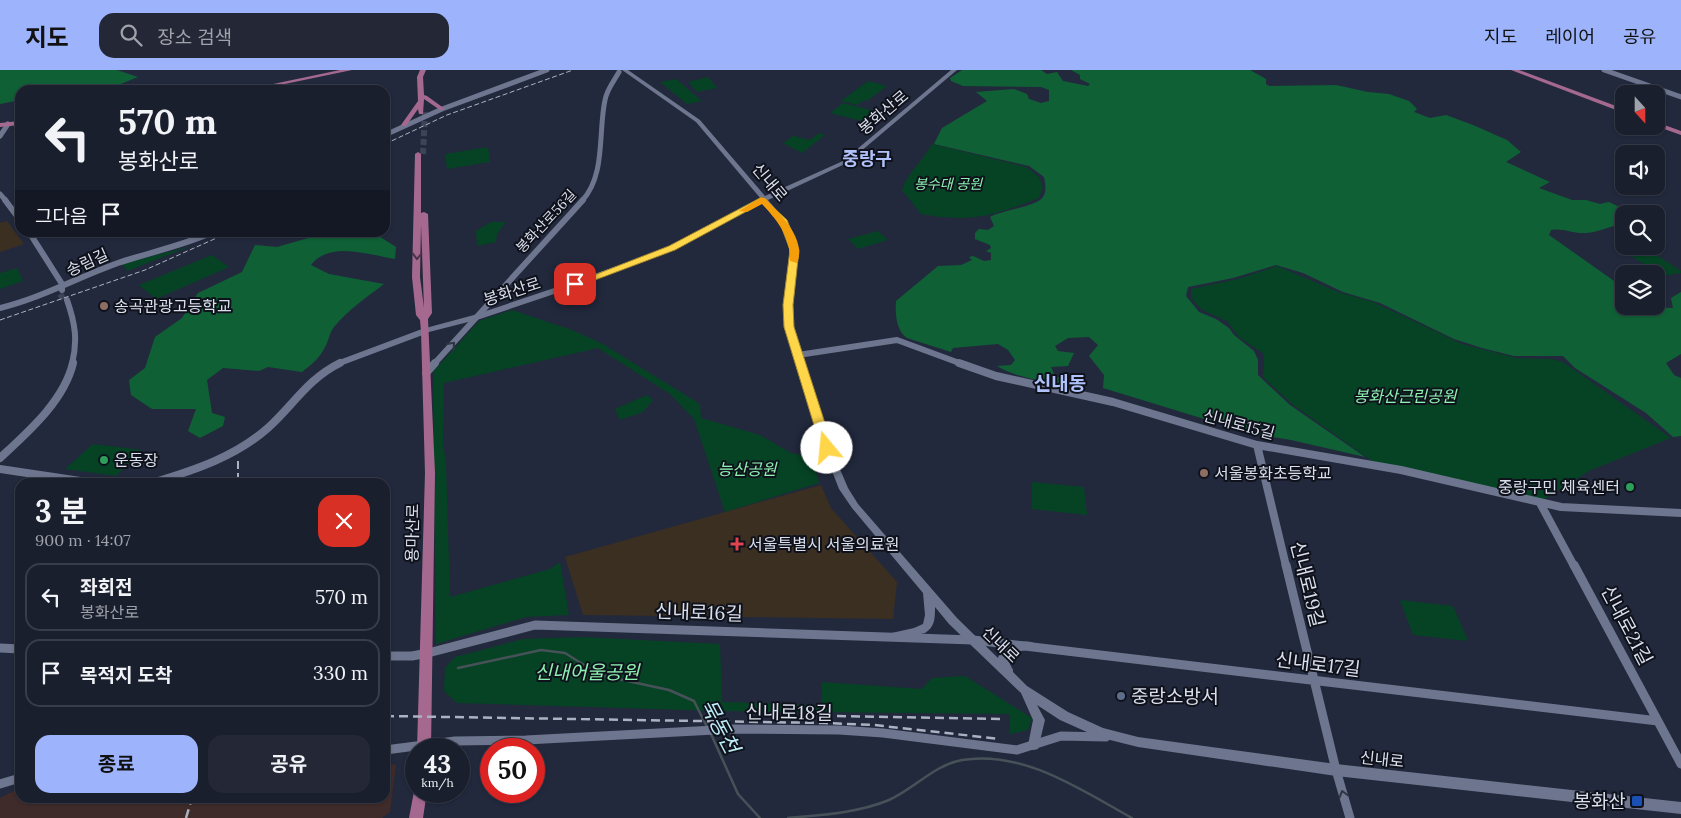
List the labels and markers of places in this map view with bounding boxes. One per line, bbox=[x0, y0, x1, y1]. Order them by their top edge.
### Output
pin bbox=[554, 263, 596, 305]
place label: 송곡관광고등학교 bbox=[114, 296, 232, 316]
marker: 송곡관광고등학교 bbox=[98, 300, 110, 312]
place label: 운동장 bbox=[114, 450, 158, 470]
marker: 운동장 bbox=[98, 454, 110, 466]
place label: 서울봉화초등학교 bbox=[1214, 463, 1332, 483]
marker: 서울봉화초등학교 bbox=[1198, 467, 1210, 479]
place label: 중랑구민 체육센터 bbox=[1498, 477, 1620, 497]
marker: 중랑구민 체육센터 bbox=[1624, 481, 1636, 493]
place label: 서울특별시 서울의료원 bbox=[748, 534, 899, 554]
marker: 서울특별시 서울의료원 bbox=[730, 537, 744, 551]
place label: 중랑소방서 bbox=[1131, 684, 1218, 708]
marker: 중랑소방서 bbox=[1115, 690, 1127, 702]
place label: 봉화산 bbox=[1574, 789, 1626, 813]
marker: 봉화산 bbox=[1630, 794, 1644, 808]

